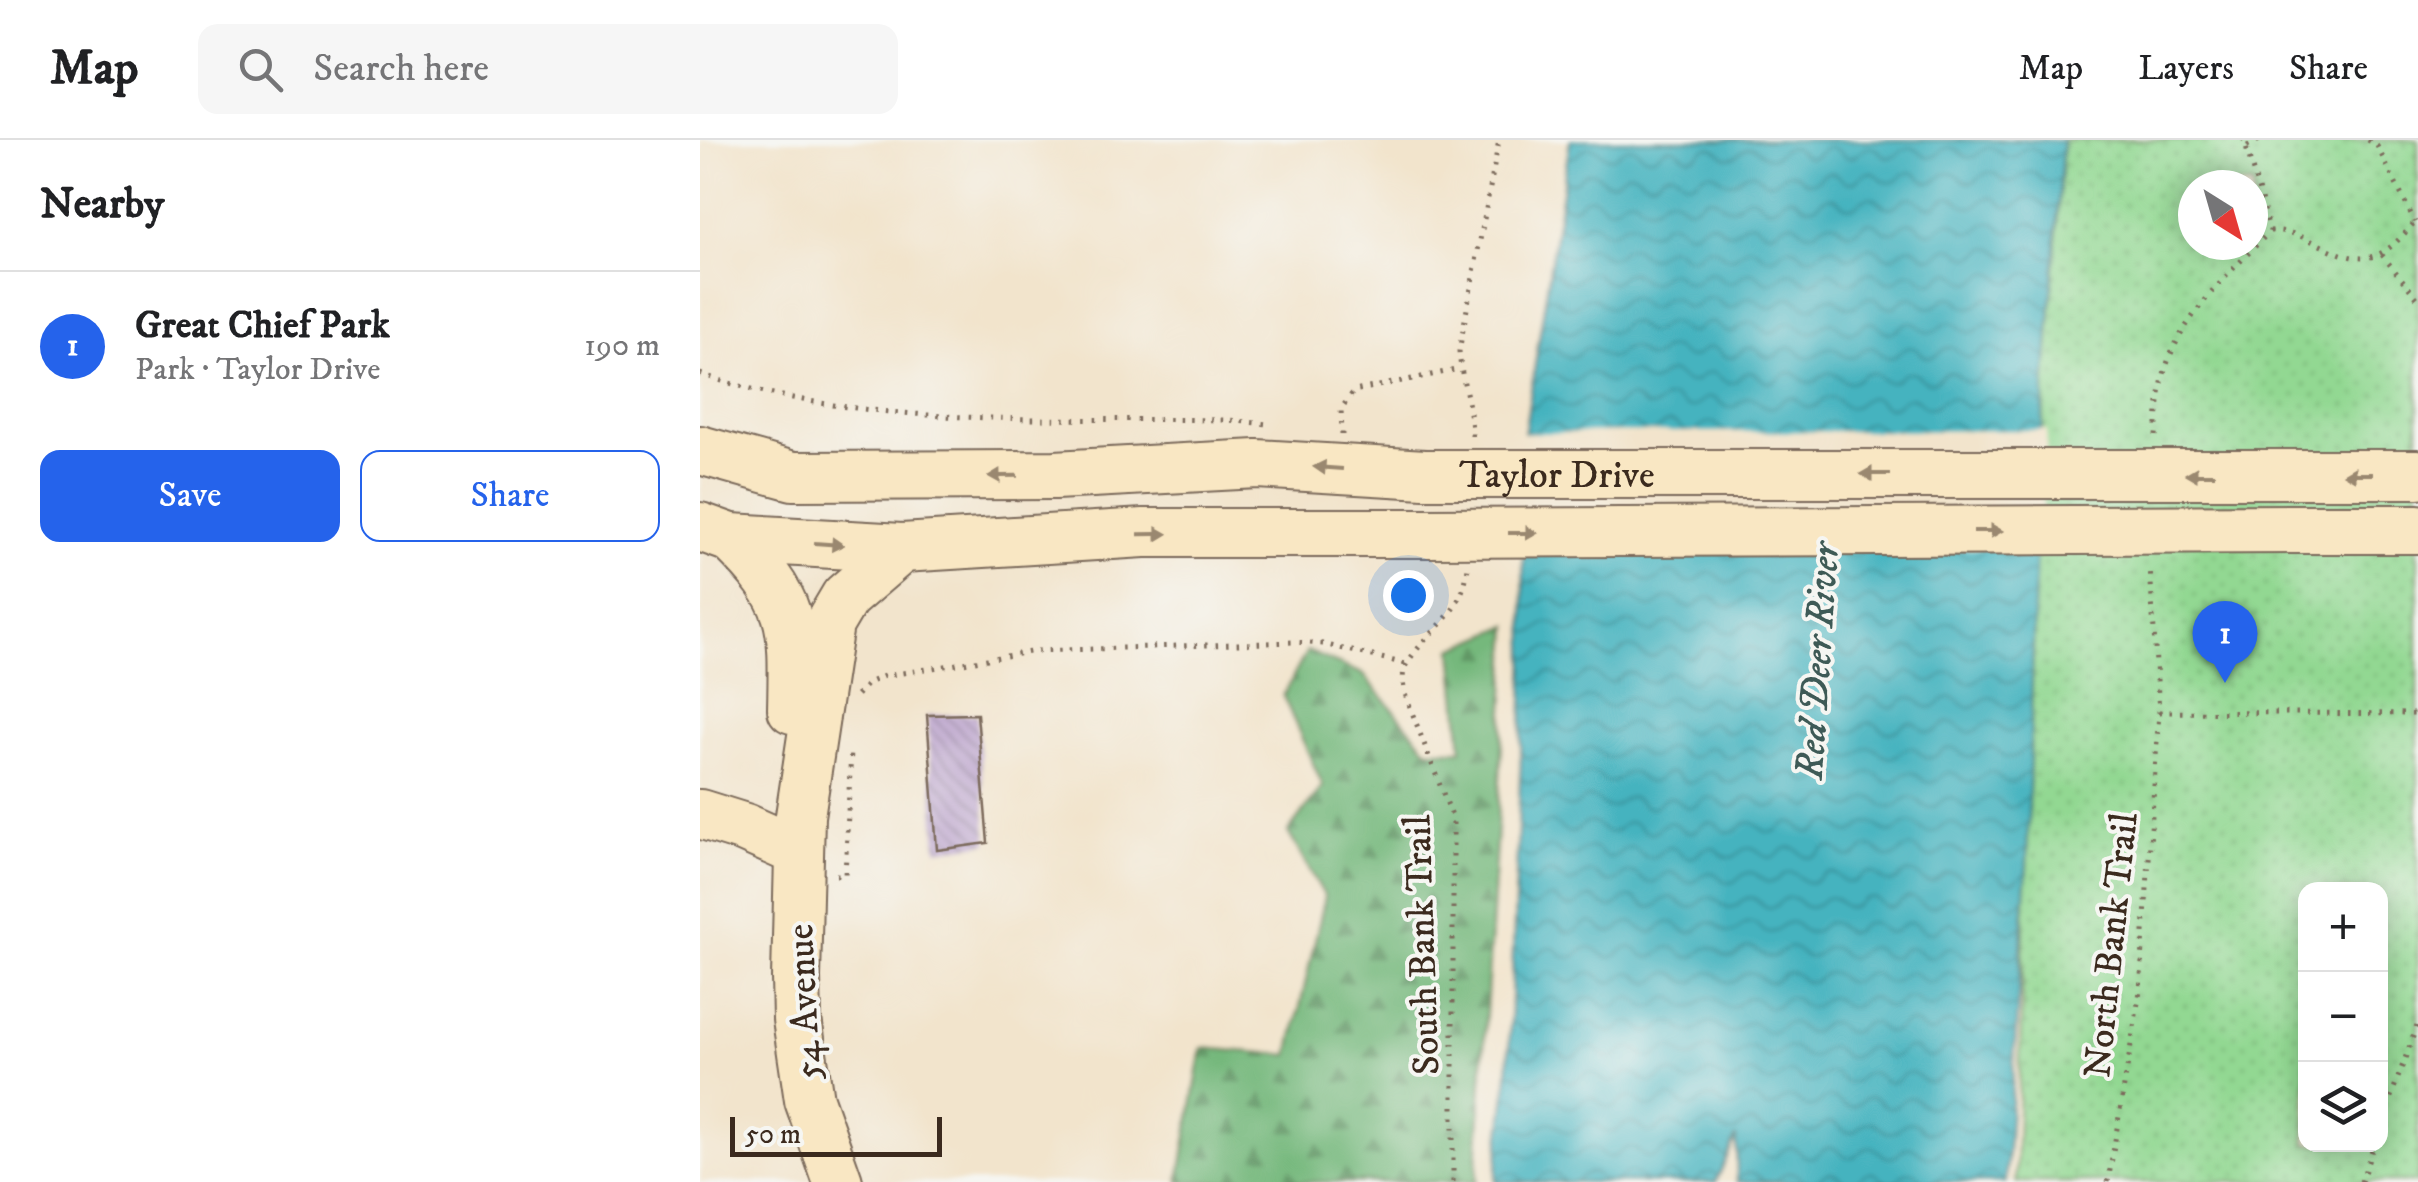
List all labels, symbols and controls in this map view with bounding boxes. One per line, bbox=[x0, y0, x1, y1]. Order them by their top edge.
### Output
search box bbox=[198, 24, 898, 114]
text: Map bbox=[50, 39, 138, 99]
icon: search bbox=[233, 42, 288, 97]
text: Search here bbox=[313, 45, 489, 93]
text: Map bbox=[2019, 47, 2083, 91]
text: Layers bbox=[2138, 47, 2234, 91]
text: Share bbox=[2289, 47, 2368, 91]
north arrow bbox=[2178, 170, 2268, 260]
text: Nearby bbox=[40, 179, 164, 231]
text: Great Chief Park bbox=[135, 302, 390, 350]
text: 1 bbox=[67, 326, 78, 366]
text: 190 m bbox=[584, 326, 660, 366]
text: Park · Taylor Drive bbox=[135, 350, 381, 390]
button: Save bbox=[40, 450, 340, 542]
button: Share bbox=[360, 450, 660, 542]
street label: Taylor Drive bbox=[1459, 452, 1655, 500]
one-way arrow bbox=[1311, 460, 1343, 476]
one-way arrow bbox=[1858, 466, 1890, 482]
one-way arrow bbox=[2183, 466, 2215, 482]
one-way arrow bbox=[2341, 466, 2373, 482]
one-way arrow bbox=[987, 468, 1019, 484]
one-way arrow bbox=[1972, 523, 2004, 539]
one-way arrow bbox=[1137, 525, 1169, 541]
one-way arrow bbox=[1507, 525, 1539, 541]
one-way arrow bbox=[813, 536, 845, 552]
water label: Red Deer River bbox=[1786, 539, 1852, 782]
your location bbox=[1383, 570, 1434, 621]
pin: 1 bbox=[2192, 600, 2258, 683]
street label: North Bank Trail bbox=[2074, 810, 2150, 1080]
street label: South Bank Trail bbox=[1394, 813, 1452, 1076]
map controls bbox=[2298, 882, 2388, 1152]
button: + bbox=[2298, 882, 2388, 972]
street label: 54 Avenue bbox=[777, 923, 833, 1081]
button: − bbox=[2298, 972, 2388, 1062]
button: layers bbox=[2298, 1062, 2388, 1152]
scale bar bbox=[730, 1112, 942, 1156]
text: 50 m bbox=[745, 1117, 801, 1152]

